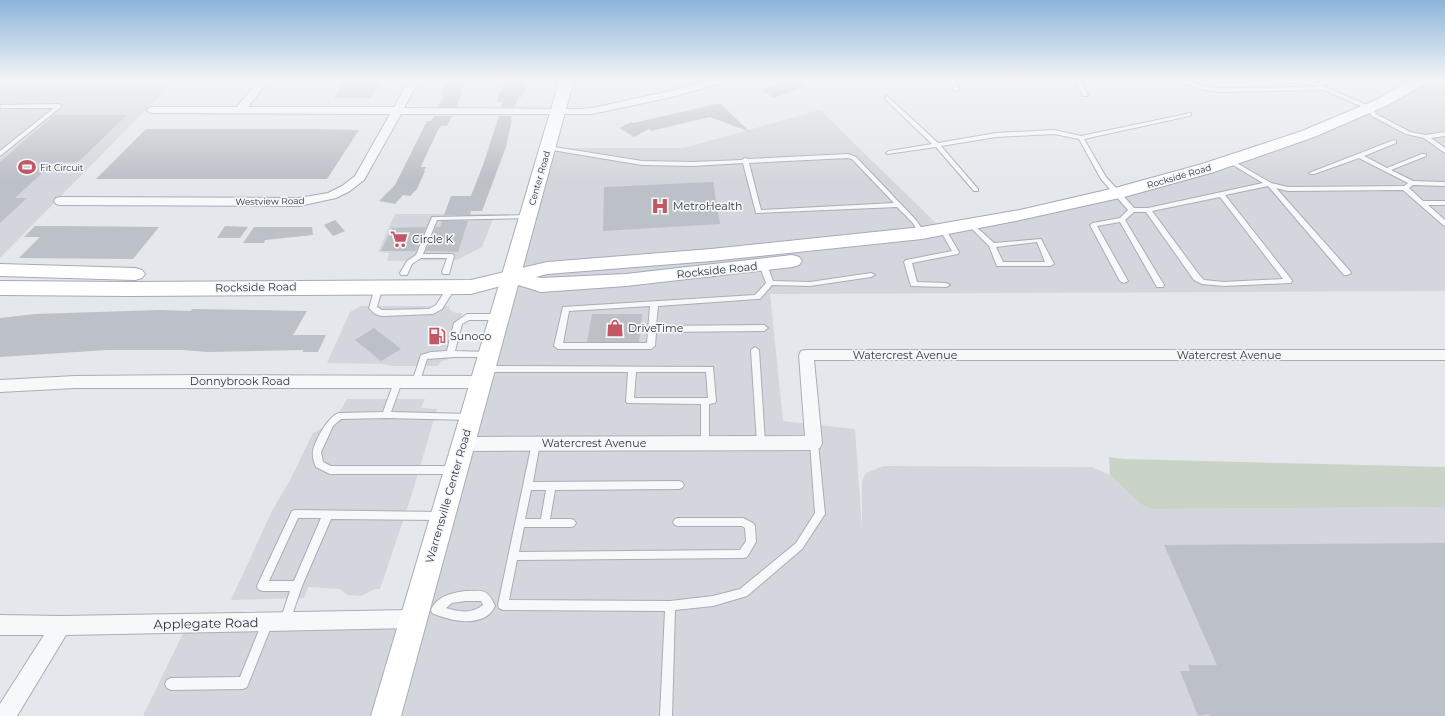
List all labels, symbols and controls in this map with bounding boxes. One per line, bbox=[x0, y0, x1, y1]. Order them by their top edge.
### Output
street label: Center Road bbox=[526, 150, 552, 206]
sports icon: Fit Circuit bbox=[17, 157, 37, 177]
place label: Fit Circuit bbox=[40, 162, 84, 173]
street label: Rockside Road bbox=[1145, 162, 1213, 190]
street label: Westview Road bbox=[235, 195, 305, 207]
hospital icon: MetroHealth bbox=[650, 196, 670, 216]
place label: MetroHealth bbox=[673, 199, 742, 213]
supermarket icon: Circle K bbox=[389, 229, 409, 249]
place label: Circle K bbox=[412, 232, 454, 246]
street label: Rockside Road bbox=[676, 259, 758, 281]
street label: Rockside Road bbox=[215, 279, 297, 295]
shop icon: DriveTime bbox=[605, 318, 625, 338]
place label: DriveTime bbox=[628, 321, 684, 335]
fuel station icon: Sunoco bbox=[427, 326, 447, 346]
place label: Sunoco bbox=[450, 329, 492, 343]
street label: Watercrest Avenue bbox=[853, 348, 958, 362]
street label: Watercrest Avenue bbox=[1177, 348, 1282, 362]
street label: Donnybrook Road bbox=[190, 374, 290, 388]
street label: Warrensville Center Road bbox=[422, 427, 474, 565]
street label: Watercrest Avenue bbox=[542, 436, 647, 450]
street label: Applegate Road bbox=[153, 614, 259, 632]

